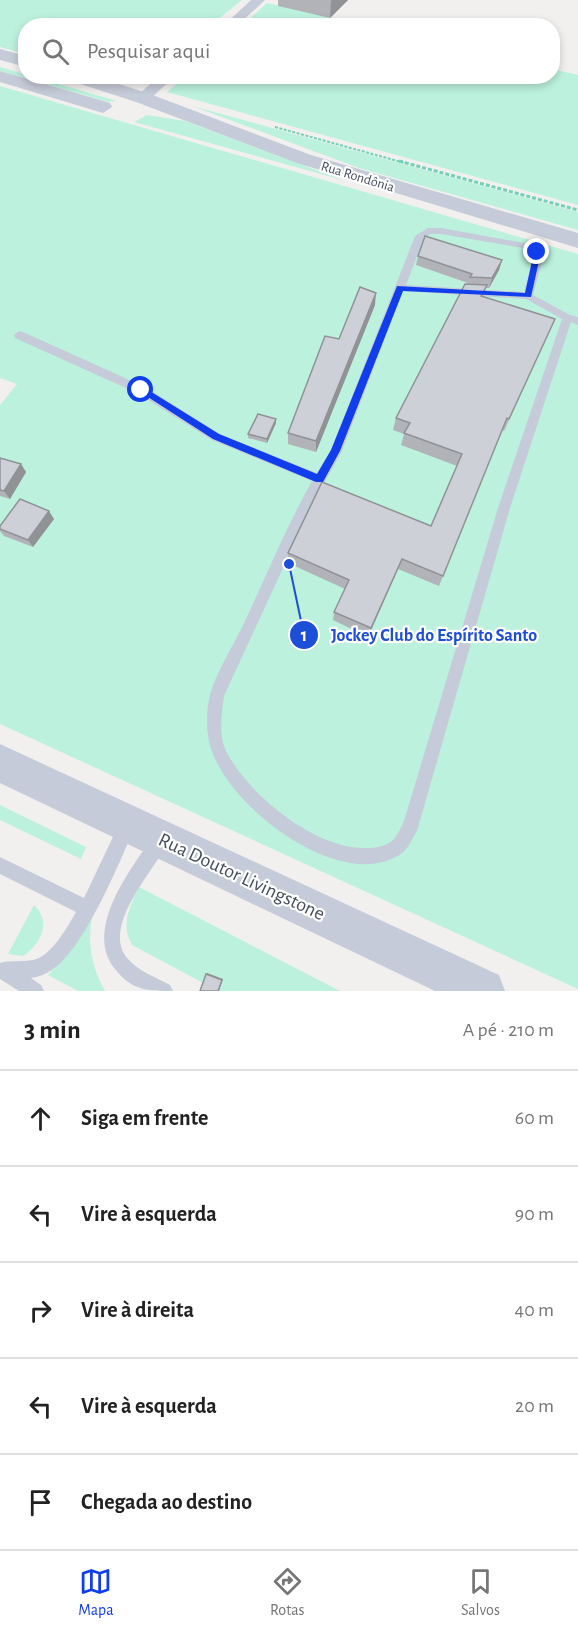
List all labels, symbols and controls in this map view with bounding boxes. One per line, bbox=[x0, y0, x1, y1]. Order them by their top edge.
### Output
search box bbox=[18, 18, 560, 84]
icon: search bbox=[39, 35, 72, 68]
text: Pesquisar aqui bbox=[87, 40, 210, 62]
street label: Rua Rondônia bbox=[319, 159, 396, 195]
route end bbox=[523, 238, 549, 264]
route start bbox=[127, 376, 153, 402]
callout: Jockey Club do Espírito Santo bbox=[289, 617, 549, 653]
text: 1 bbox=[301, 627, 307, 645]
text: Jockey Club do Espírito Santo bbox=[331, 627, 537, 645]
street label: Rua Doutor Livingstone bbox=[155, 830, 328, 924]
text: 3 min bbox=[24, 1017, 81, 1043]
text: A pé · 210 m bbox=[463, 1020, 554, 1040]
icon: ahead bbox=[24, 1102, 57, 1135]
text: Siga em frente bbox=[81, 1107, 208, 1129]
text: 60 m bbox=[515, 1108, 554, 1128]
icon: left bbox=[24, 1198, 57, 1231]
text: Vire à esquerda bbox=[81, 1203, 217, 1225]
text: 90 m bbox=[515, 1204, 554, 1224]
icon: right bbox=[24, 1294, 57, 1327]
text: Vire à direita bbox=[81, 1299, 194, 1321]
text: 40 m bbox=[515, 1300, 554, 1320]
icon: left bbox=[24, 1390, 57, 1423]
text: Vire à esquerda bbox=[81, 1395, 217, 1417]
text: 20 m bbox=[515, 1396, 554, 1416]
icon: arrive bbox=[24, 1486, 57, 1519]
text: Chegada ao destino bbox=[81, 1491, 252, 1513]
tab: Mapa bbox=[78, 1565, 114, 1620]
tab: Rotas bbox=[270, 1565, 305, 1620]
tab: Salvos bbox=[461, 1565, 500, 1620]

